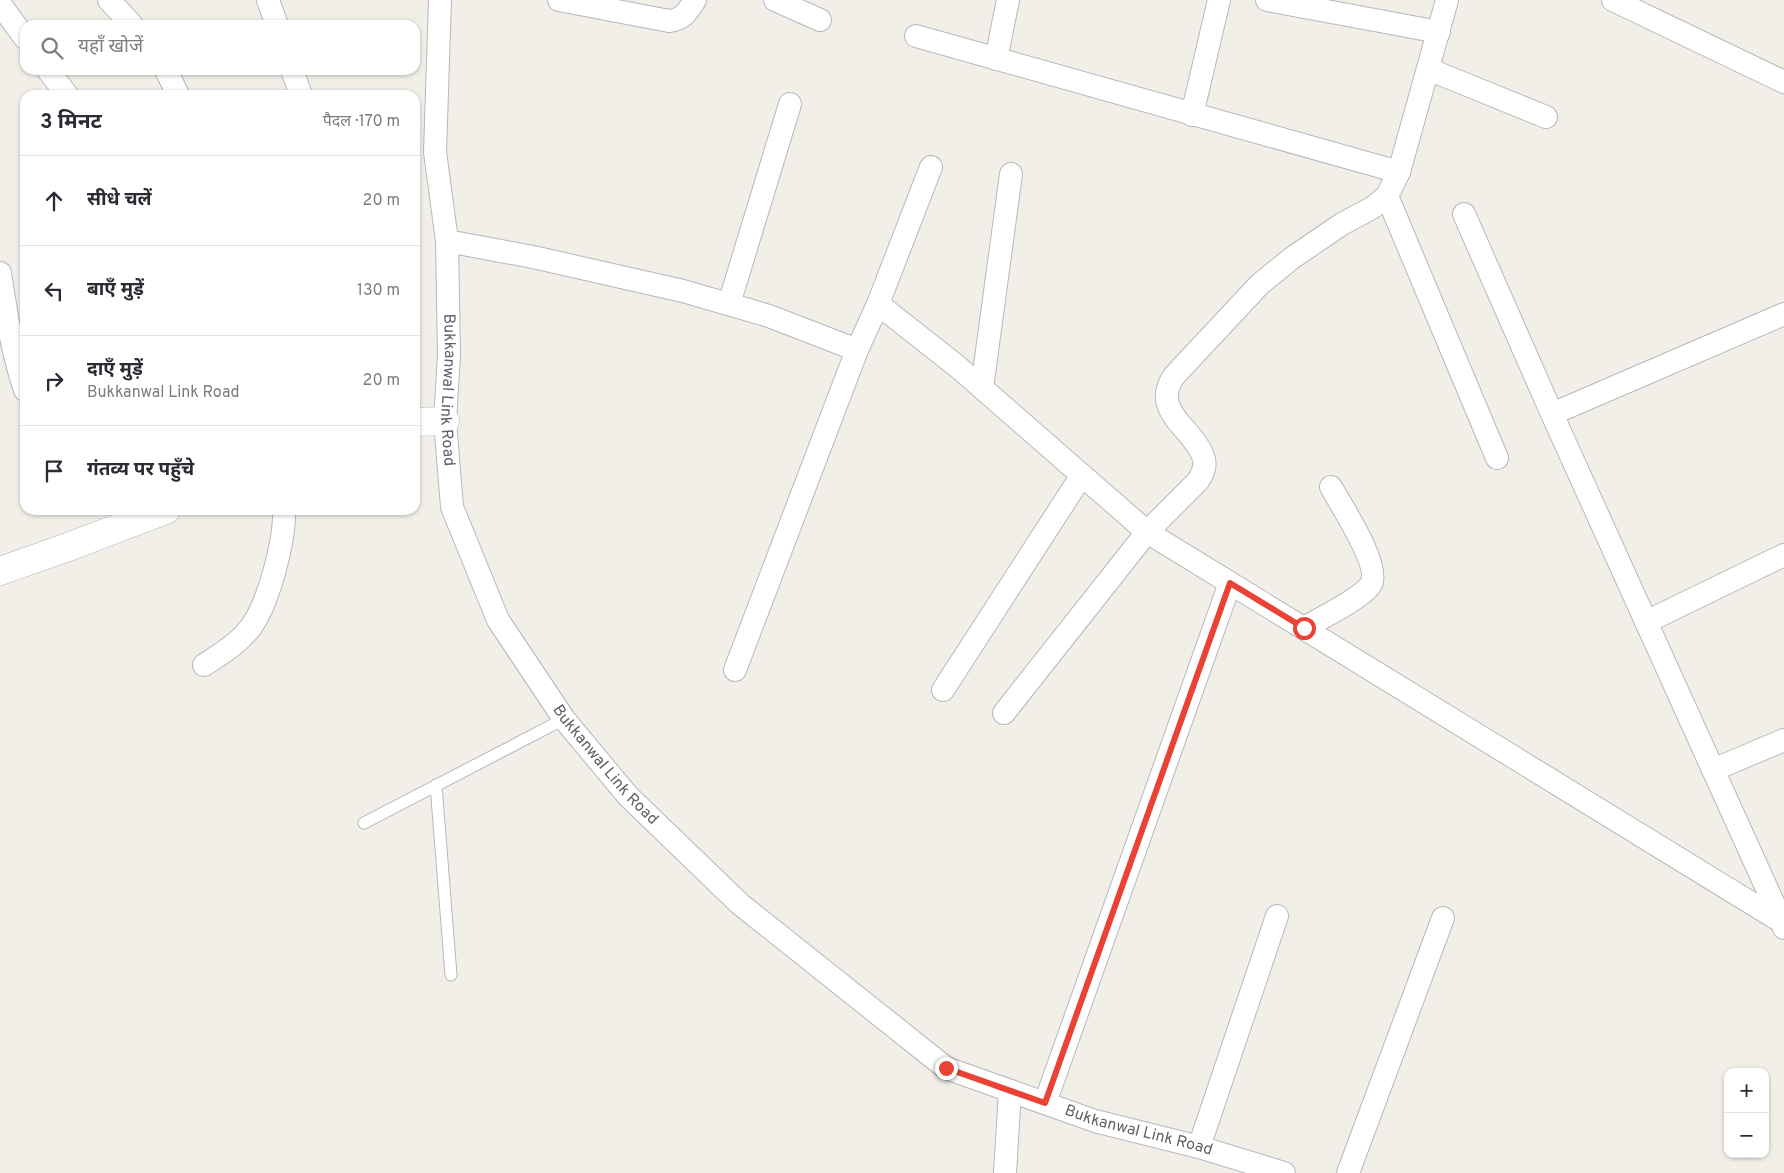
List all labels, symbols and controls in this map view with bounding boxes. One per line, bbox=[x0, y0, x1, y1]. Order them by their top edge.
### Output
search box bbox=[20, 20, 420, 75]
icon: search bbox=[38, 34, 66, 62]
text: यहाँ खोजें bbox=[78, 35, 143, 59]
text: 3 मिनट bbox=[40, 109, 102, 136]
text: पैदल · 170 m bbox=[323, 112, 400, 132]
icon: ahead bbox=[40, 187, 68, 215]
text: सीधे चलें bbox=[87, 188, 152, 212]
text: 20 m bbox=[363, 191, 400, 211]
icon: left bbox=[40, 277, 68, 305]
text: बाएँ मुड़ें bbox=[87, 278, 144, 302]
text: 130 m bbox=[357, 281, 400, 301]
street label: Bukkanwal Link Road bbox=[435, 314, 459, 467]
text: दाएँ मुड़ें bbox=[87, 358, 143, 382]
icon: right bbox=[40, 367, 68, 395]
text: 20 m bbox=[363, 371, 400, 391]
text: Bukkanwal Link Road bbox=[87, 383, 240, 403]
icon: arrive bbox=[40, 457, 68, 485]
text: गंतव्य पर पहुँचे bbox=[87, 458, 194, 482]
route start bbox=[1293, 617, 1316, 640]
street label: Bukkanwal Link Road bbox=[548, 701, 662, 830]
route end bbox=[935, 1057, 958, 1080]
map controls bbox=[1724, 1068, 1769, 1158]
button: + bbox=[1724, 1068, 1769, 1113]
street label: Bukkanwal Link Road bbox=[1062, 1101, 1215, 1161]
button: − bbox=[1724, 1113, 1769, 1158]

